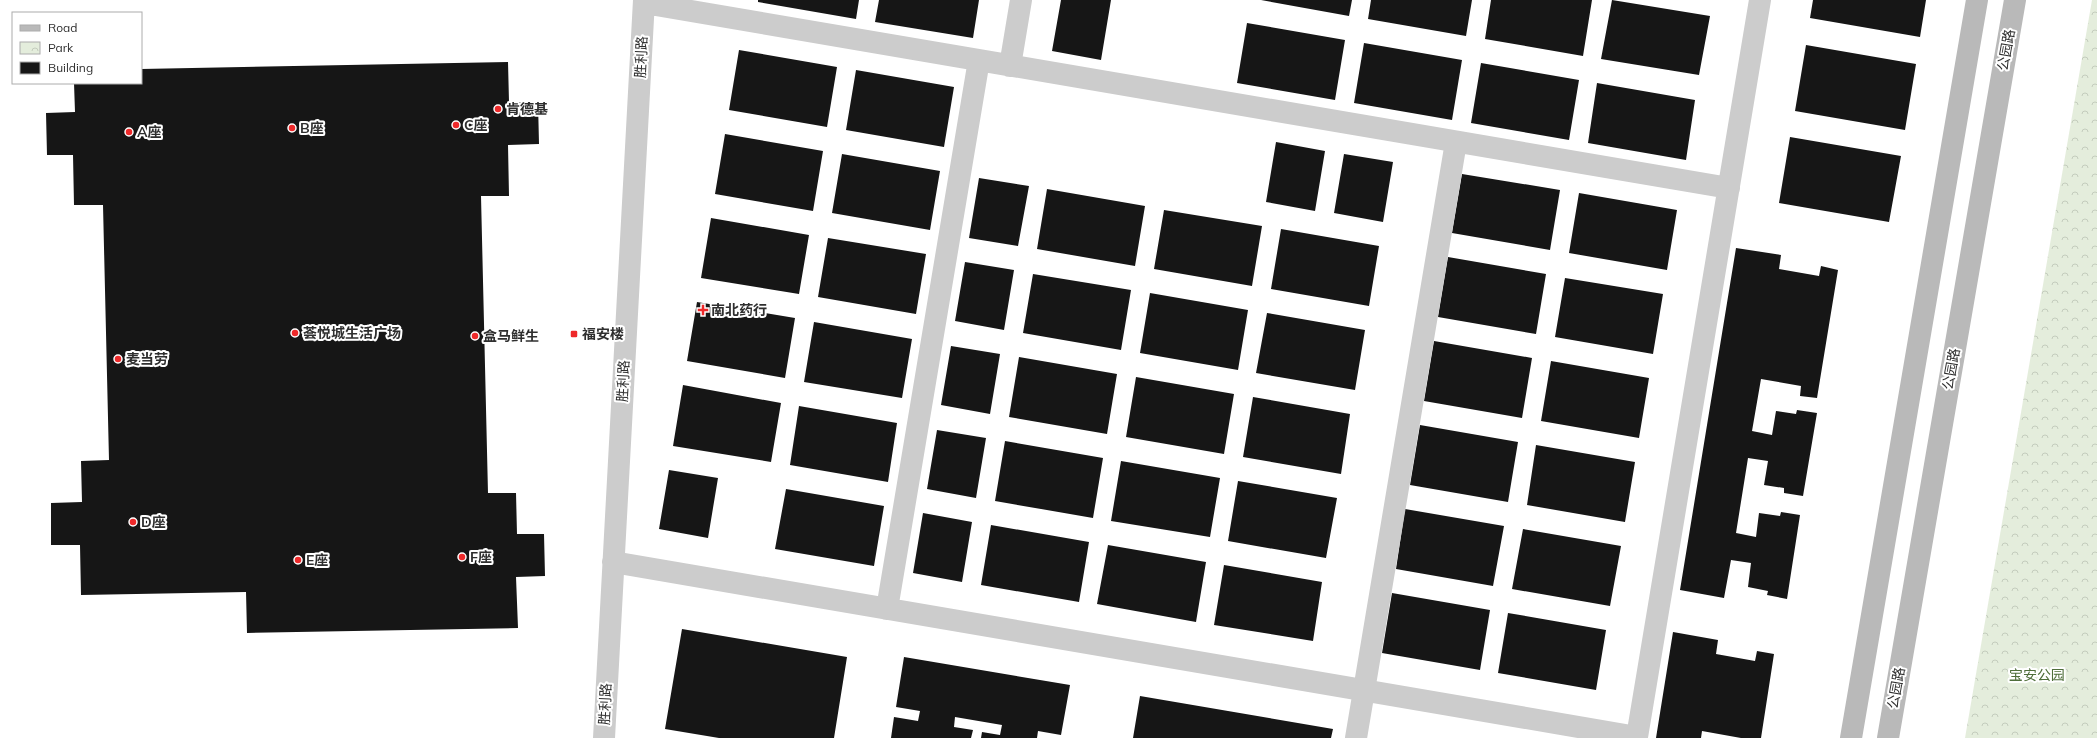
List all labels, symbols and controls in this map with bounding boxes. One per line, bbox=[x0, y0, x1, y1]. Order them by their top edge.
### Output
legend bbox=[12, 12, 142, 84]
text: Road bbox=[48, 20, 77, 35]
street label: 公园路 bbox=[1993, 28, 2019, 72]
street label: 胜利路 bbox=[631, 36, 651, 78]
text: Park bbox=[48, 40, 74, 55]
text: Building bbox=[48, 60, 93, 75]
place label: 肯德基 bbox=[506, 100, 548, 118]
marker: 肯德基 bbox=[493, 104, 503, 114]
place label: C座 bbox=[464, 116, 488, 134]
place label: B座 bbox=[300, 119, 324, 137]
marker: C座 bbox=[451, 120, 461, 130]
place label: A座 bbox=[137, 123, 162, 141]
marker: B座 bbox=[287, 123, 297, 133]
marker: A座 bbox=[124, 127, 134, 137]
place label: 南北药行 bbox=[711, 301, 767, 319]
marker: 南北药行 bbox=[698, 305, 708, 315]
place label: 荟悦城生活广场 bbox=[303, 324, 401, 342]
place label: 福安楼 bbox=[582, 325, 624, 343]
place label: 盒马鲜生 bbox=[483, 327, 539, 345]
marker: 荟悦城生活广场 bbox=[290, 328, 300, 338]
marker: 福安楼 bbox=[569, 329, 579, 339]
marker: 盒马鲜生 bbox=[470, 331, 480, 341]
street label: 公园路 bbox=[1938, 347, 1964, 391]
place label: 麦当劳 bbox=[126, 350, 168, 368]
marker: 麦当劳 bbox=[113, 354, 123, 364]
street label: 胜利路 bbox=[613, 360, 633, 402]
place label: D座 bbox=[141, 513, 166, 531]
marker: D座 bbox=[128, 517, 138, 527]
place label: F座 bbox=[470, 548, 492, 566]
place label: E座 bbox=[306, 551, 328, 569]
marker: F座 bbox=[457, 552, 467, 562]
marker: E座 bbox=[293, 555, 303, 565]
street label: 公园路 bbox=[1883, 666, 1909, 710]
park label: 宝安公园 bbox=[2009, 666, 2065, 684]
street label: 胜利路 bbox=[595, 683, 615, 725]

